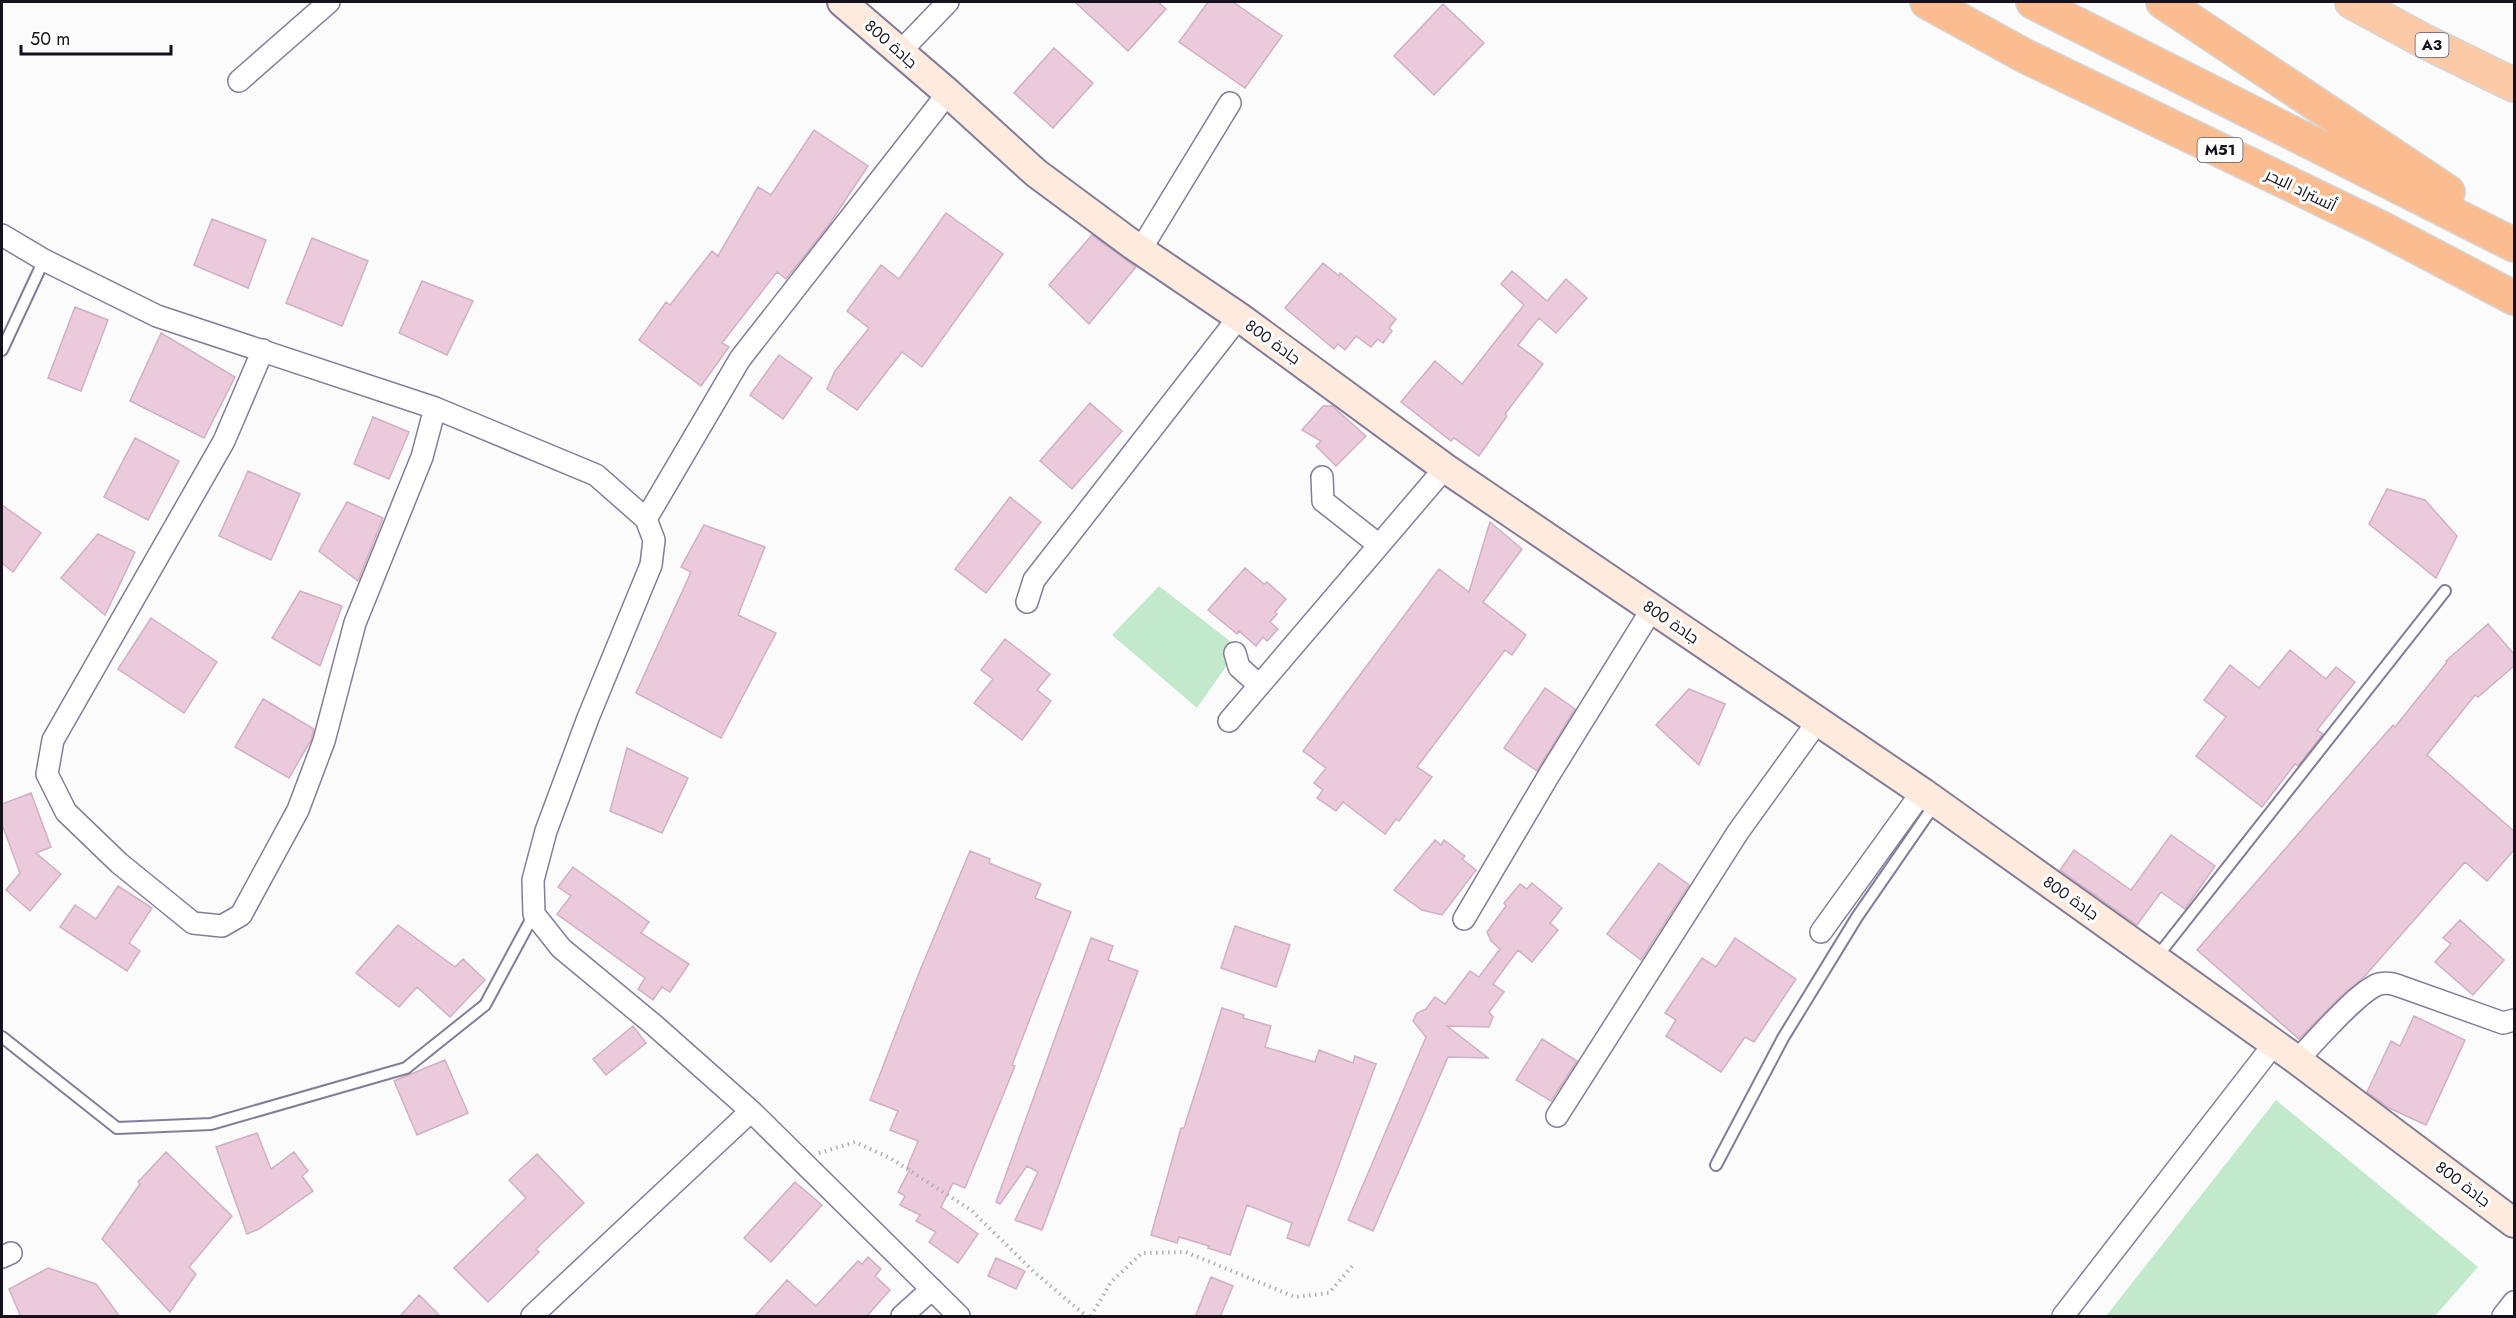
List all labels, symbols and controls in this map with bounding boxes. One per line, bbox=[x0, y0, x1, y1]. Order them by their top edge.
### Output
street label: جادة 800 bbox=[860, 15, 922, 73]
scale bar bbox=[21, 18, 171, 56]
text: 50 m bbox=[30, 26, 70, 52]
road number: A3 bbox=[2416, 33, 2448, 57]
road number: M51 bbox=[2198, 138, 2242, 162]
street label: أتستراد البحر bbox=[2261, 162, 2340, 217]
street label: جادة 800 bbox=[1241, 314, 1305, 370]
street label: جادة 800 bbox=[1638, 595, 1704, 649]
street label: جادة 800 bbox=[2038, 870, 2104, 926]
street label: جادة 800 bbox=[2431, 1156, 2495, 1212]

